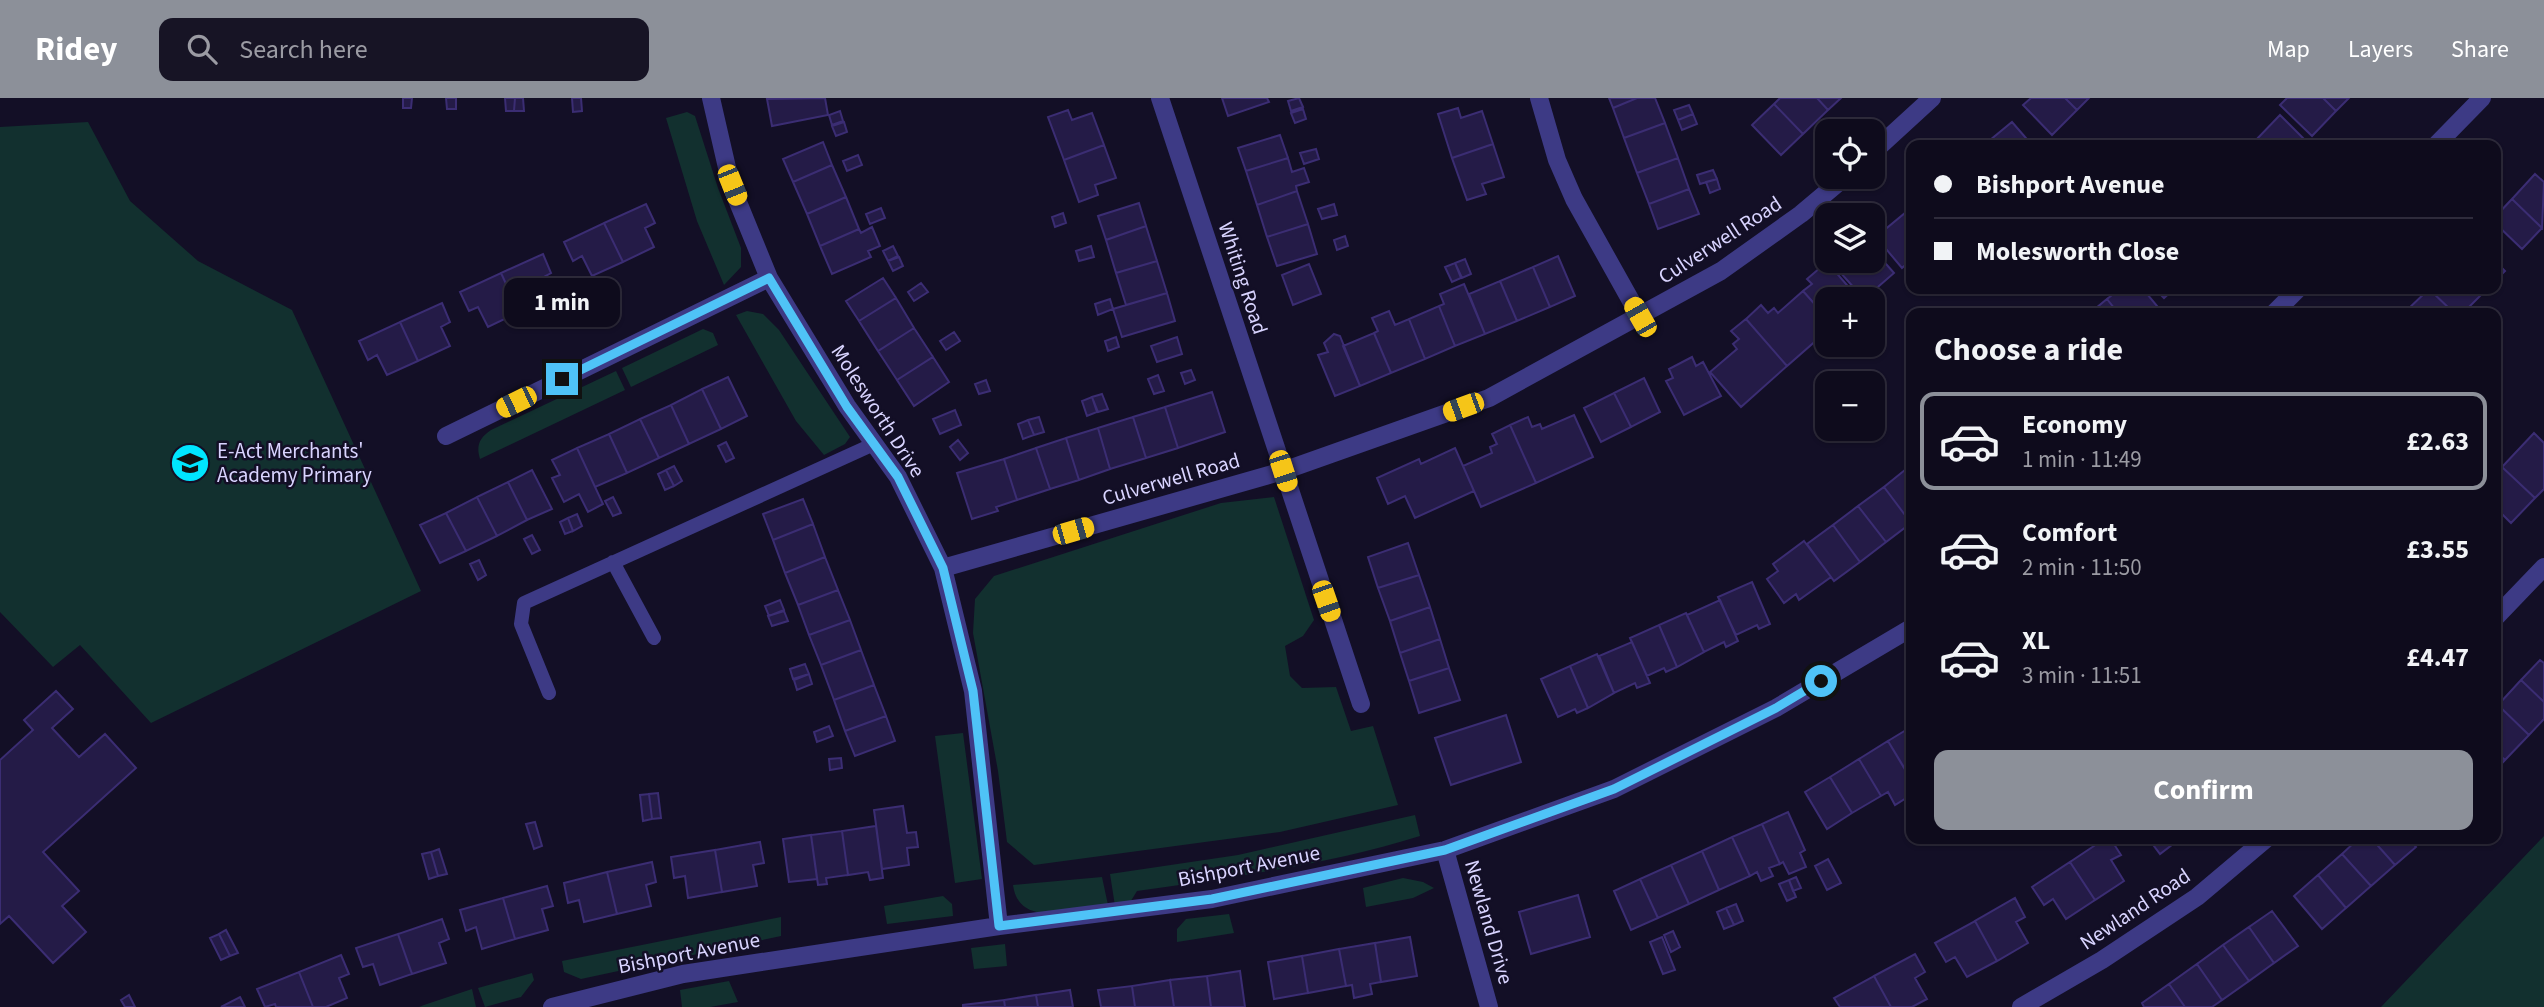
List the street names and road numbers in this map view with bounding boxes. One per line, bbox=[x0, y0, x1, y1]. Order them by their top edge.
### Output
street label: Culverwell Road bbox=[1652, 189, 1788, 291]
street label: Whiting Road bbox=[1211, 218, 1275, 338]
street label: Molesworth Drive bbox=[824, 339, 932, 483]
street label: Culverwell Road bbox=[1099, 445, 1243, 513]
street label: Bishport Avenue bbox=[1175, 838, 1323, 894]
street label: Newland Drive bbox=[1457, 856, 1521, 988]
street label: Newland Road bbox=[2074, 861, 2196, 957]
street label: Bishport Avenue bbox=[615, 925, 763, 981]

